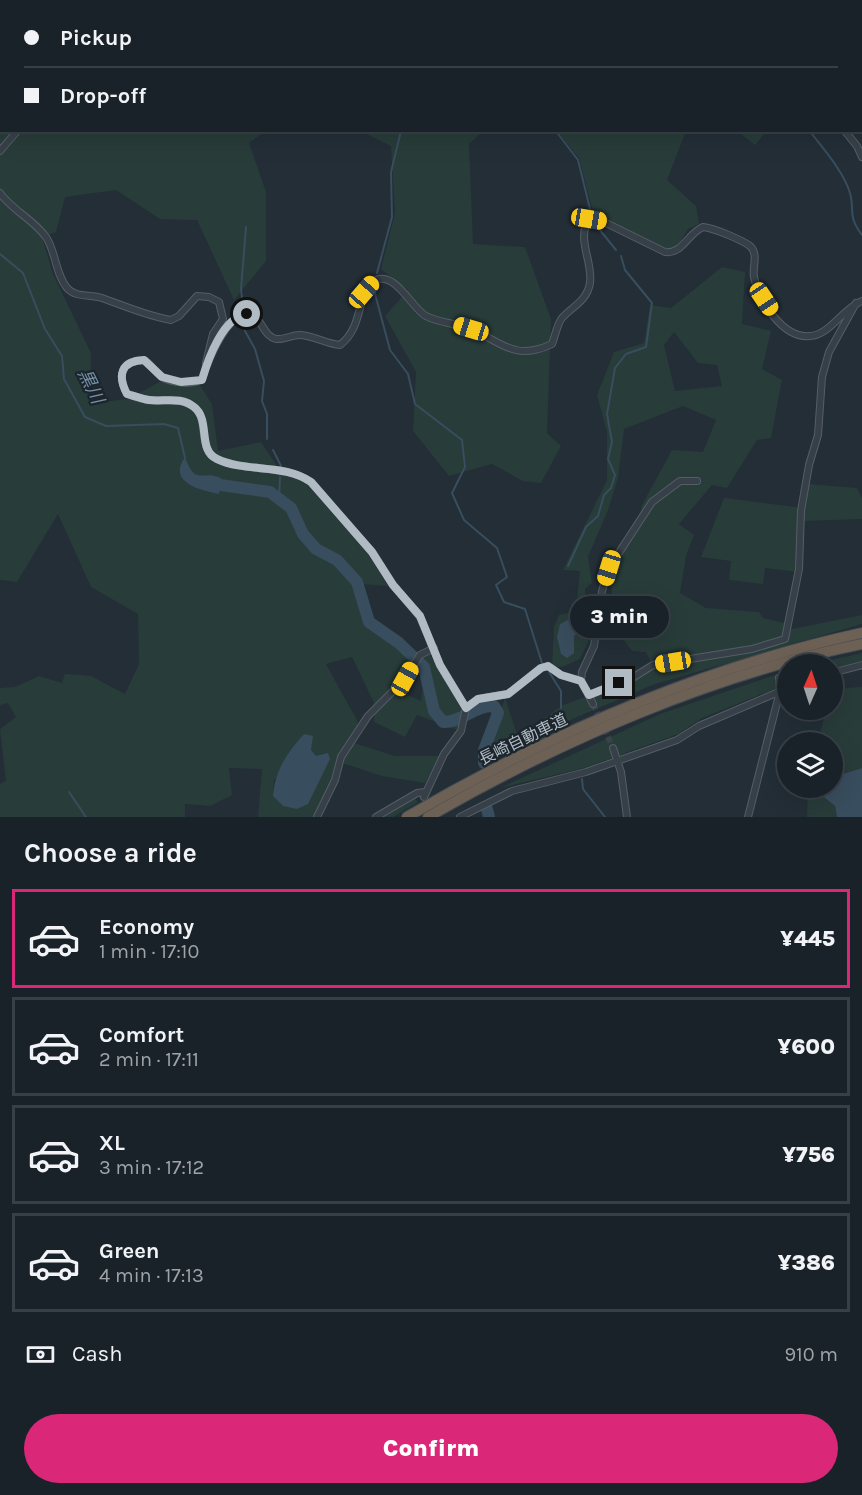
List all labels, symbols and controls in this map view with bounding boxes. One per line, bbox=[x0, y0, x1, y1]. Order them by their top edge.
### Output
text: Pickup bbox=[60, 25, 132, 51]
text: Drop-off bbox=[60, 83, 146, 109]
car bbox=[570, 207, 608, 231]
car bbox=[345, 273, 383, 311]
car bbox=[746, 279, 782, 319]
route start bbox=[233, 300, 260, 327]
car bbox=[451, 315, 491, 343]
water label: 黒川 bbox=[73, 365, 110, 409]
car bbox=[595, 548, 623, 588]
callout: 3 min bbox=[570, 596, 668, 638]
text: 3 min bbox=[591, 605, 648, 628]
car bbox=[654, 650, 692, 674]
north arrow bbox=[777, 654, 843, 720]
map controls bbox=[777, 654, 843, 798]
car bbox=[388, 659, 422, 699]
route end bbox=[605, 669, 632, 696]
street label: 長崎自動車道 bbox=[476, 709, 570, 769]
button: layers bbox=[777, 732, 843, 798]
text: Choose a ride bbox=[24, 837, 197, 869]
icon: car bbox=[27, 912, 81, 966]
text: Economy bbox=[99, 914, 194, 940]
text: ¥445 bbox=[780, 926, 835, 952]
text: 1 min · 17:10 bbox=[99, 940, 199, 963]
icon: car bbox=[27, 1020, 81, 1074]
text: Comfort bbox=[99, 1022, 184, 1048]
text: ¥600 bbox=[777, 1034, 835, 1060]
text: 2 min · 17:11 bbox=[99, 1048, 199, 1071]
icon: car bbox=[27, 1128, 81, 1182]
text: XL bbox=[99, 1130, 125, 1156]
text: ¥756 bbox=[782, 1142, 835, 1168]
text: 3 min · 17:12 bbox=[99, 1156, 204, 1179]
icon: car bbox=[27, 1236, 81, 1290]
text: Green bbox=[99, 1238, 160, 1264]
text: ¥386 bbox=[778, 1250, 835, 1276]
text: 4 min · 17:13 bbox=[99, 1264, 204, 1287]
icon: cash bbox=[24, 1338, 57, 1371]
text: Cash bbox=[72, 1341, 122, 1367]
text: 910 m bbox=[784, 1343, 838, 1366]
button: Confirm bbox=[24, 1414, 838, 1483]

